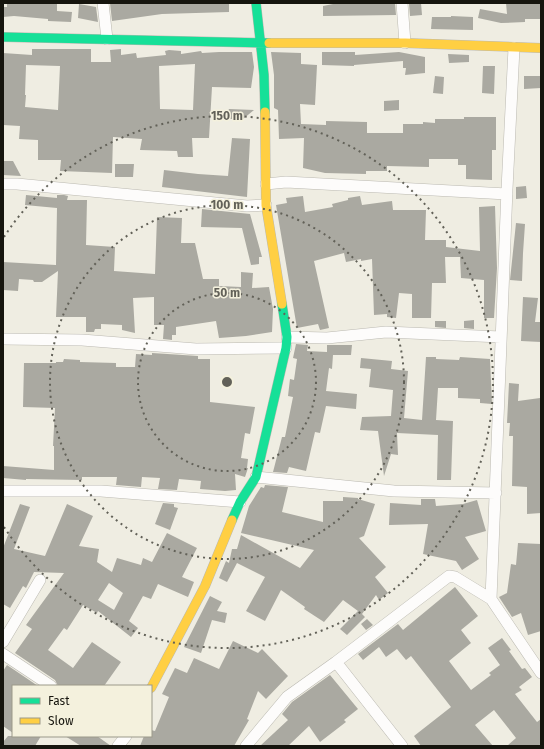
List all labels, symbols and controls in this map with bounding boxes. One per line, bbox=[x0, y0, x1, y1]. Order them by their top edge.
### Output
text: 150 m bbox=[211, 109, 243, 123]
text: 100 m bbox=[211, 198, 243, 212]
text: 50 m bbox=[214, 286, 240, 300]
centre of rings bbox=[220, 375, 234, 389]
legend bbox=[12, 685, 152, 737]
text: Fast bbox=[48, 694, 70, 708]
text: Slow bbox=[48, 714, 74, 728]

